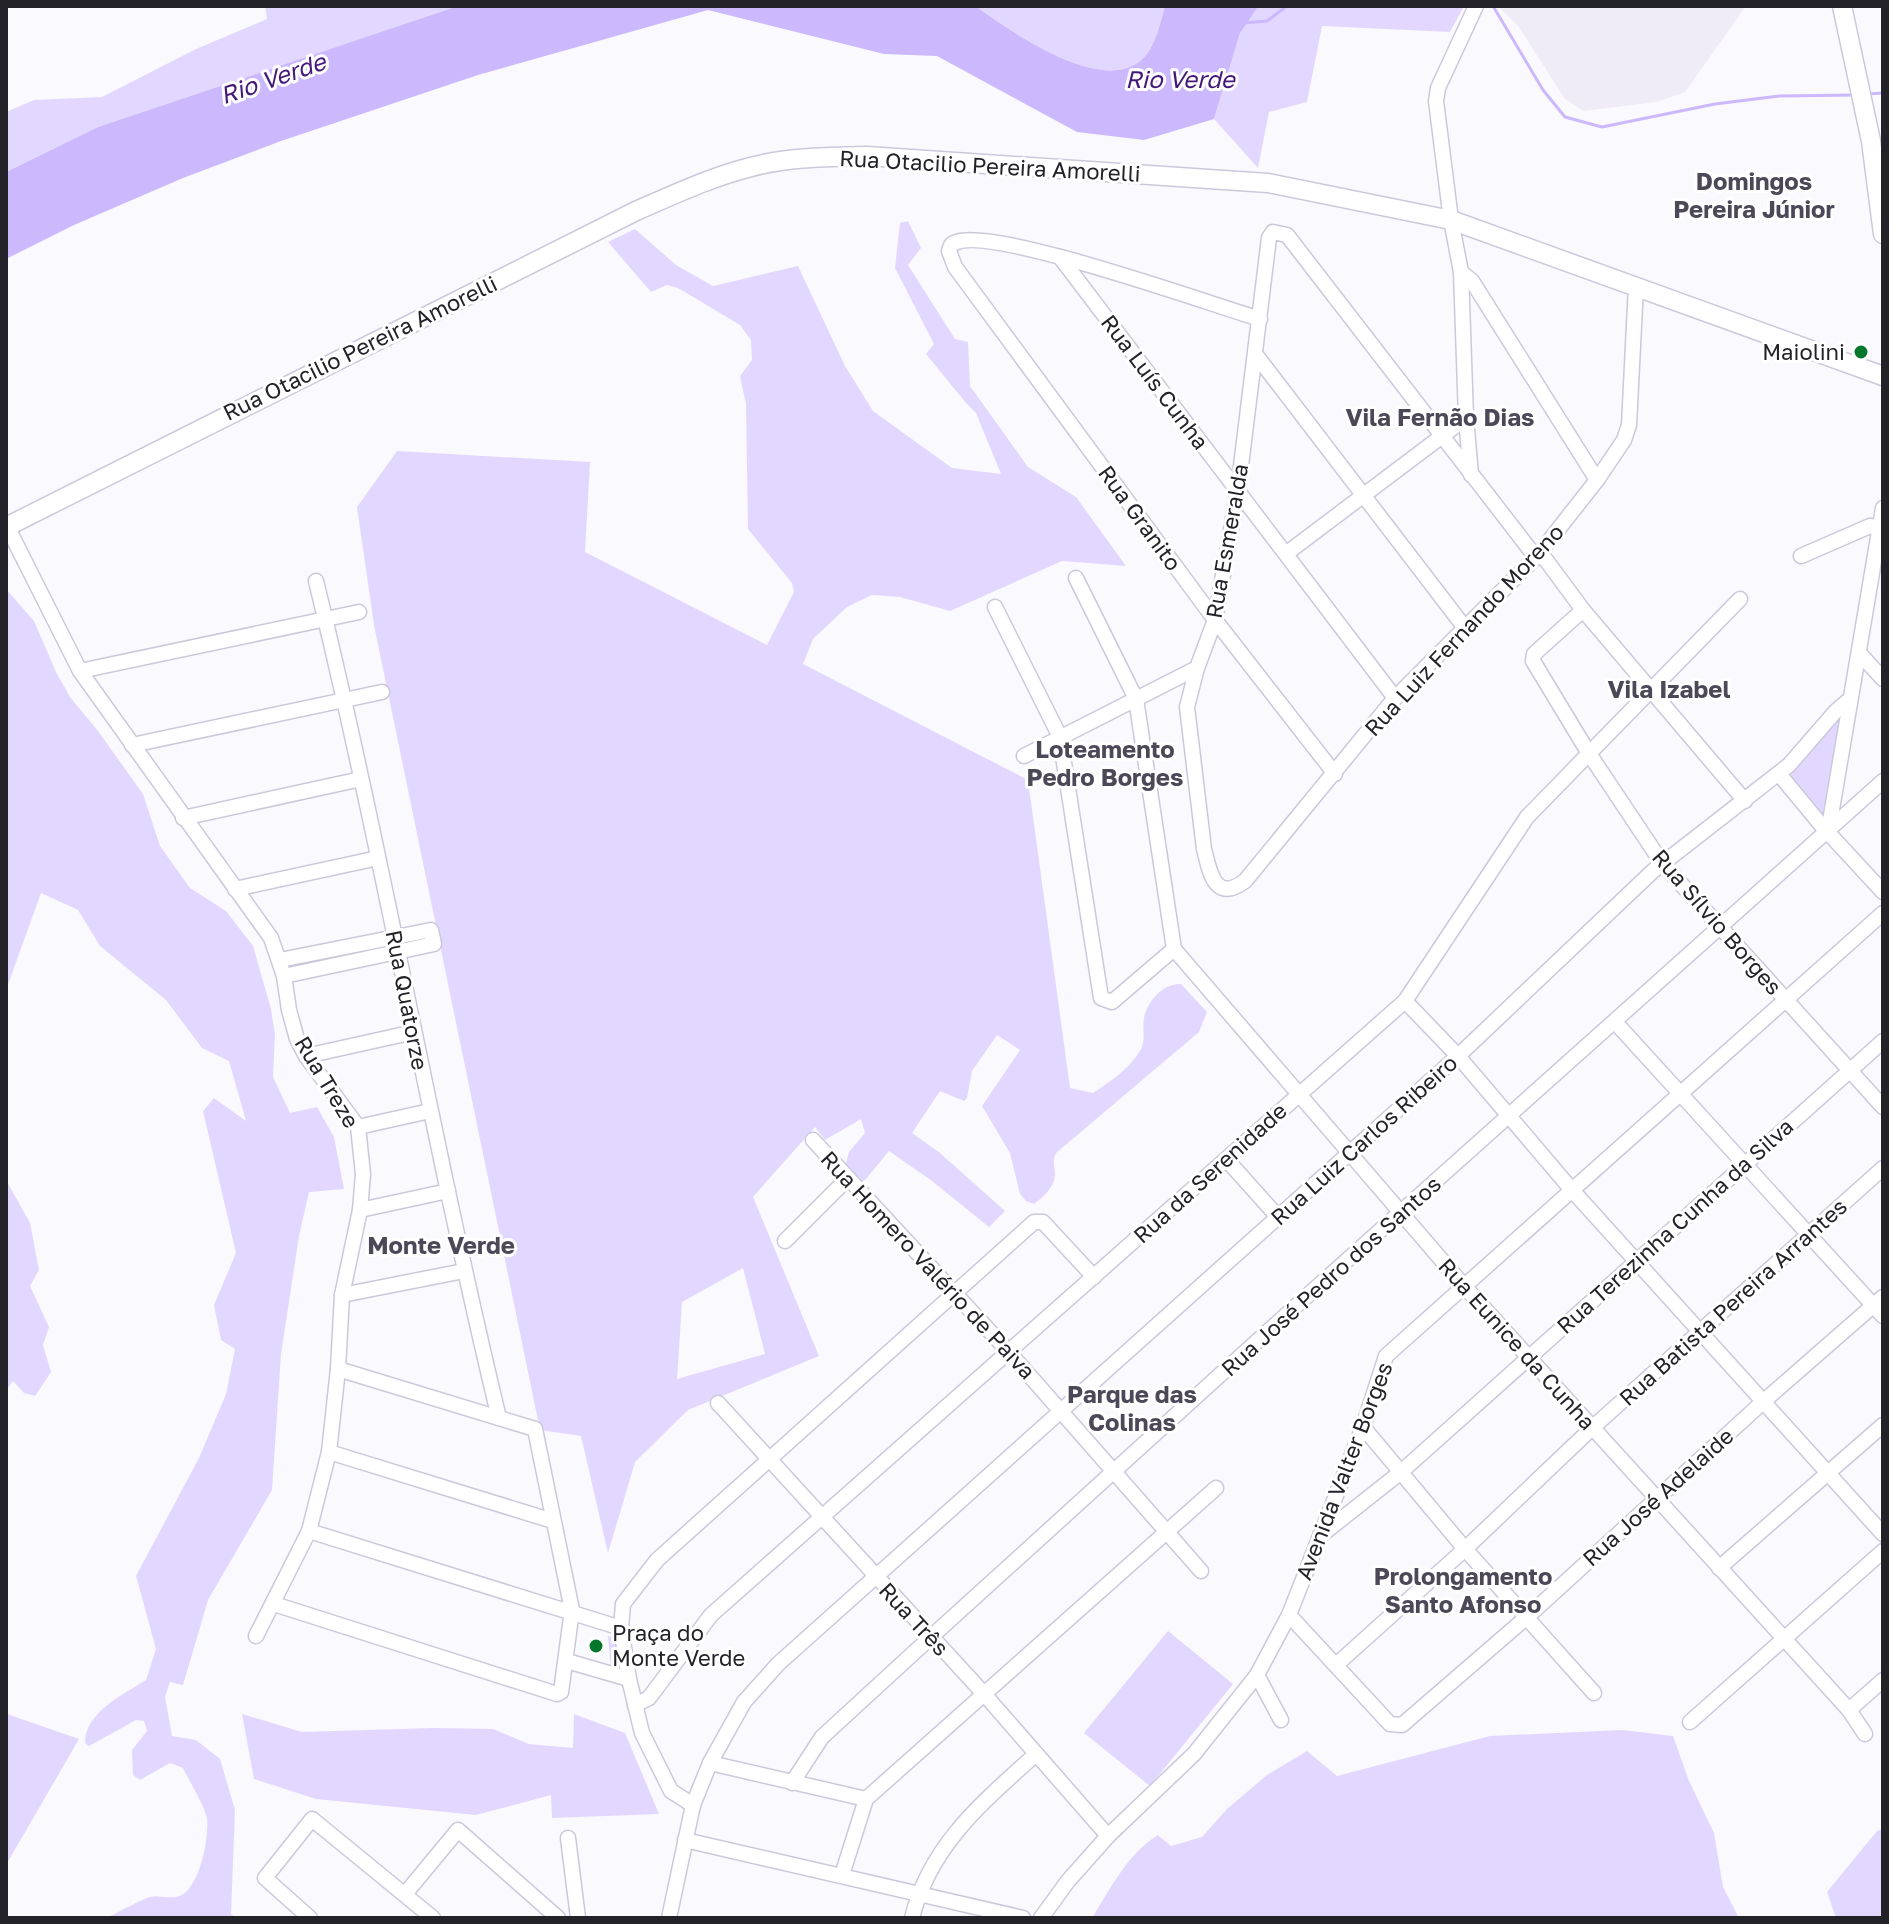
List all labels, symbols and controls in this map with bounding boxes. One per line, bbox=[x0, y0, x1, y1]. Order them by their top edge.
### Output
water label: Rio Verde bbox=[216, 45, 331, 109]
water label: Rio Verde bbox=[1125, 64, 1237, 93]
street label: Rua Otacilio Pereira Amorelli bbox=[839, 144, 1141, 187]
district label: Domingos Pereira Júnior bbox=[1673, 166, 1835, 223]
street label: Rua Otacilio Pereira Amorelli bbox=[218, 269, 501, 426]
street label: Rua Luís Cunha bbox=[1096, 309, 1215, 455]
place label: Maiolini bbox=[1762, 338, 1845, 365]
marker: Maiolini bbox=[1852, 343, 1870, 361]
district label: Vila Fernão Dias bbox=[1345, 402, 1535, 431]
street label: Rua Granito bbox=[1093, 460, 1188, 576]
street label: Rua Esmeralda bbox=[1200, 461, 1253, 620]
street label: Rua Luiz Fernando Moreno bbox=[1358, 518, 1569, 741]
district label: Vila Izabel bbox=[1608, 674, 1730, 703]
district label: Loteamento Pedro Borges bbox=[1027, 734, 1183, 791]
street label: Rua Sílvio Borges bbox=[1647, 843, 1788, 1000]
street label: Rua Quatorze bbox=[381, 927, 434, 1072]
street label: Rua Treze bbox=[289, 1031, 365, 1133]
street label: Rua Luiz Carlos Ribeiro bbox=[1265, 1049, 1462, 1230]
street label: Rua da Serenidade bbox=[1127, 1097, 1292, 1249]
street label: Rua Terezinha Cunha da Silva bbox=[1551, 1112, 1798, 1339]
street label: Rua Homero Valério de Paiva bbox=[816, 1145, 1041, 1384]
street label: Rua José Pedro dos Santos bbox=[1215, 1170, 1446, 1381]
street label: Rua Batista Pereira Arrantes bbox=[1613, 1192, 1852, 1411]
district label: Monte Verde bbox=[367, 1230, 515, 1259]
street label: Rua Eunice da Cunha bbox=[1433, 1252, 1601, 1435]
street label: Avenida Valter Borges bbox=[1289, 1358, 1398, 1584]
district label: Parque das Colinas bbox=[1067, 1379, 1197, 1436]
street label: Rua José Adelaide bbox=[1577, 1422, 1739, 1571]
district label: Prolongamento Santo Afonso bbox=[1374, 1561, 1552, 1618]
street label: Rua Três bbox=[874, 1576, 955, 1661]
place label: Praça do Monte Verde bbox=[612, 1619, 745, 1671]
marker: Praça do Monte Verde bbox=[587, 1637, 605, 1655]

